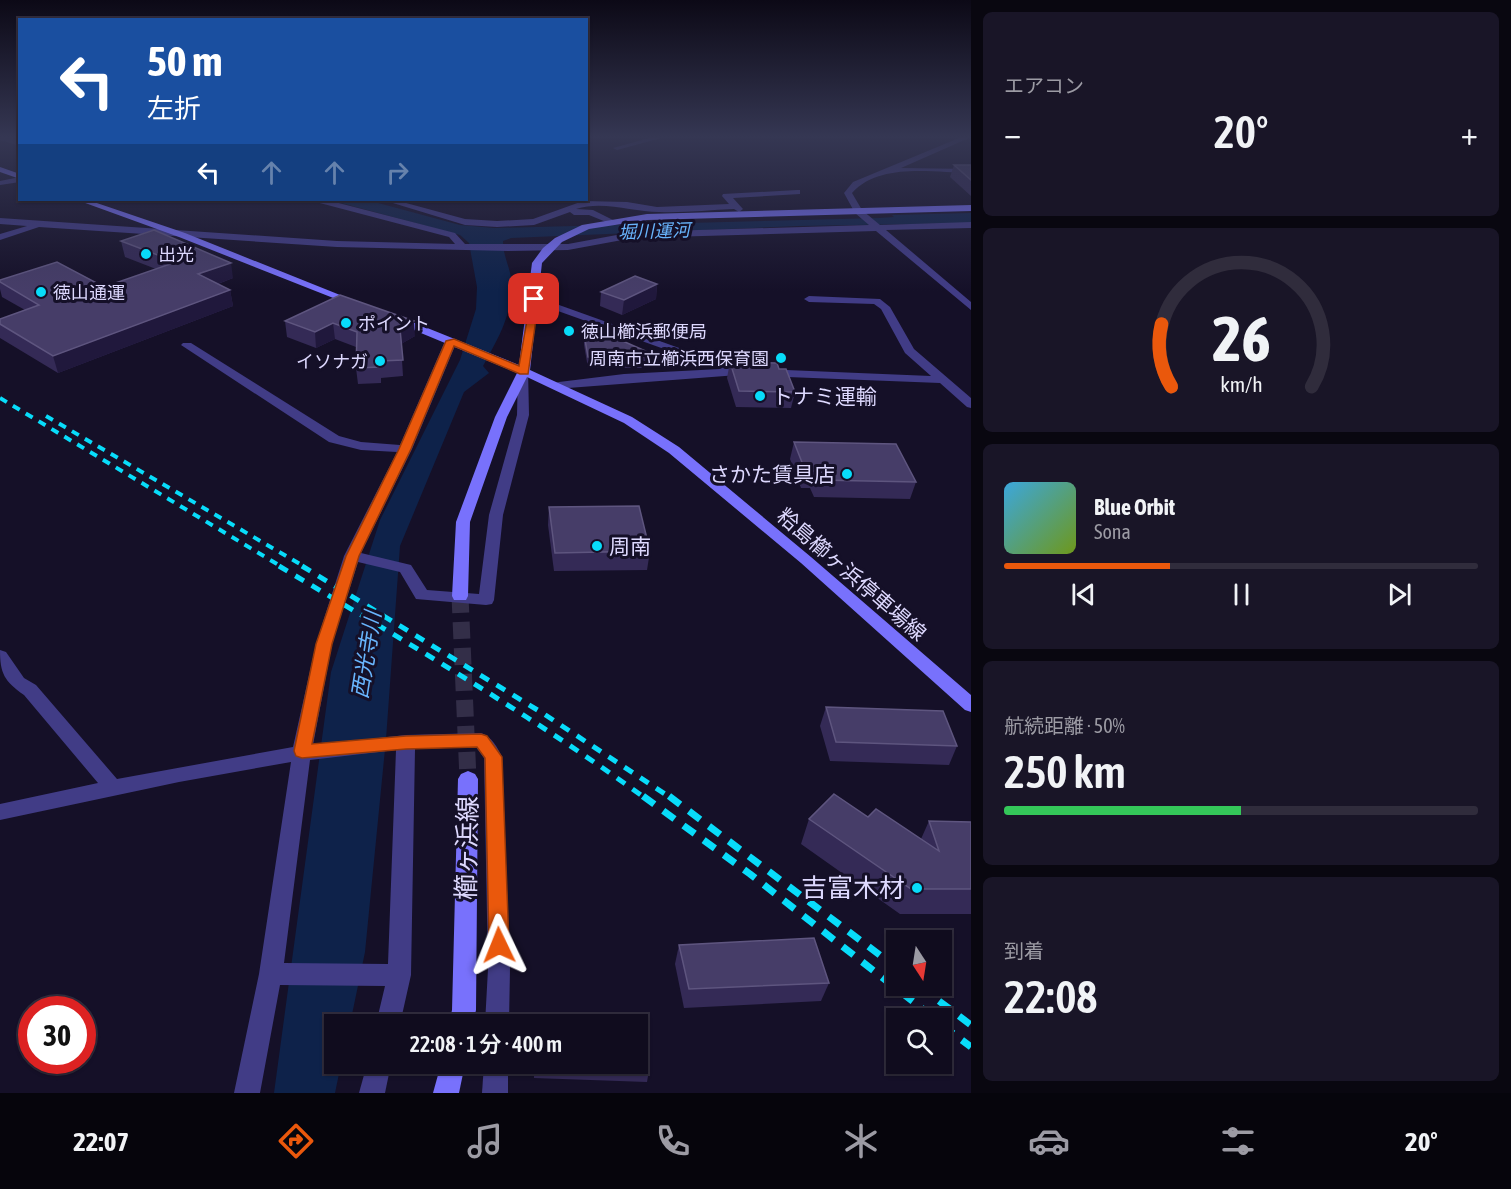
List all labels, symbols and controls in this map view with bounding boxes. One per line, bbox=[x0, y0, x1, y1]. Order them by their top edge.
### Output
text: 50 m bbox=[147, 37, 222, 85]
icon: left bbox=[48, 42, 126, 120]
text: エアコン bbox=[1004, 74, 1084, 97]
text: 左折 bbox=[147, 93, 201, 124]
text: 20° bbox=[1214, 106, 1268, 158]
text: − bbox=[1004, 114, 1021, 152]
text: + bbox=[1461, 114, 1478, 152]
icon: left bbox=[192, 156, 225, 189]
icon: ahead bbox=[255, 156, 288, 189]
icon: ahead bbox=[318, 156, 351, 189]
icon: right bbox=[381, 156, 414, 189]
water label: 堀川運河 bbox=[618, 219, 693, 243]
place label: 出光 bbox=[158, 244, 194, 265]
marker: 出光 bbox=[139, 247, 153, 261]
pin bbox=[508, 273, 559, 324]
place label: 徳山通運 bbox=[53, 282, 125, 303]
icon: arrive bbox=[517, 282, 550, 315]
marker: 徳山通運 bbox=[34, 285, 48, 299]
text: 26 bbox=[1212, 303, 1270, 374]
place label: ポイント bbox=[358, 313, 430, 334]
marker: ポイント bbox=[339, 316, 353, 330]
place label: 徳山櫛浜郵便局 bbox=[581, 321, 707, 342]
marker: 徳山櫛浜郵便局 bbox=[562, 324, 576, 338]
place label: 周南市立櫛浜西保育園 bbox=[589, 348, 769, 369]
place label: イソナガ bbox=[296, 351, 368, 372]
marker: 周南市立櫛浜西保育園 bbox=[774, 351, 788, 365]
marker: イソナガ bbox=[373, 354, 387, 368]
text: km/h bbox=[1220, 373, 1262, 398]
place label: トナミ運輸 bbox=[772, 384, 877, 408]
marker: トナミ運輸 bbox=[753, 389, 767, 403]
place label: さかた賃具店 bbox=[709, 462, 835, 486]
marker: さかた賃具店 bbox=[840, 467, 854, 481]
text: Blue Orbit bbox=[1094, 494, 1175, 520]
street label: 粭島櫛ヶ浜停車場線 bbox=[773, 503, 931, 645]
text: Sona bbox=[1094, 520, 1131, 543]
place label: 周南 bbox=[609, 534, 651, 558]
marker: 周南 bbox=[590, 539, 604, 553]
icon: previous bbox=[1067, 578, 1100, 611]
icon: pause bbox=[1225, 578, 1258, 611]
icon: next bbox=[1383, 578, 1416, 611]
water label: 西光寺川 bbox=[346, 608, 386, 700]
text: 航続距離 · 50% bbox=[1004, 714, 1125, 737]
text: 250 km bbox=[1004, 746, 1126, 798]
street label: 櫛ヶ浜線 bbox=[451, 796, 483, 900]
place label: 吉富木材 bbox=[801, 873, 905, 903]
marker: 吉富木材 bbox=[910, 881, 924, 895]
position arrow bbox=[467, 913, 531, 977]
north arrow bbox=[886, 930, 952, 996]
map controls bbox=[886, 930, 952, 1074]
text: 到着 bbox=[1004, 939, 1044, 962]
text: 22:08 bbox=[1004, 971, 1098, 1023]
speed limit sign: 30 bbox=[18, 996, 96, 1074]
button: search bbox=[886, 1008, 952, 1074]
text: 22:08 · 1 分 · 400 m bbox=[410, 1031, 562, 1057]
icon: directions bbox=[275, 1120, 317, 1162]
icon: music bbox=[464, 1120, 506, 1162]
icon: phone bbox=[652, 1120, 694, 1162]
icon: climate bbox=[840, 1120, 882, 1162]
icon: car bbox=[1028, 1120, 1070, 1162]
icon: filters bbox=[1217, 1120, 1259, 1162]
text: 22:07 bbox=[73, 1126, 129, 1157]
text: 20° bbox=[1405, 1126, 1438, 1157]

